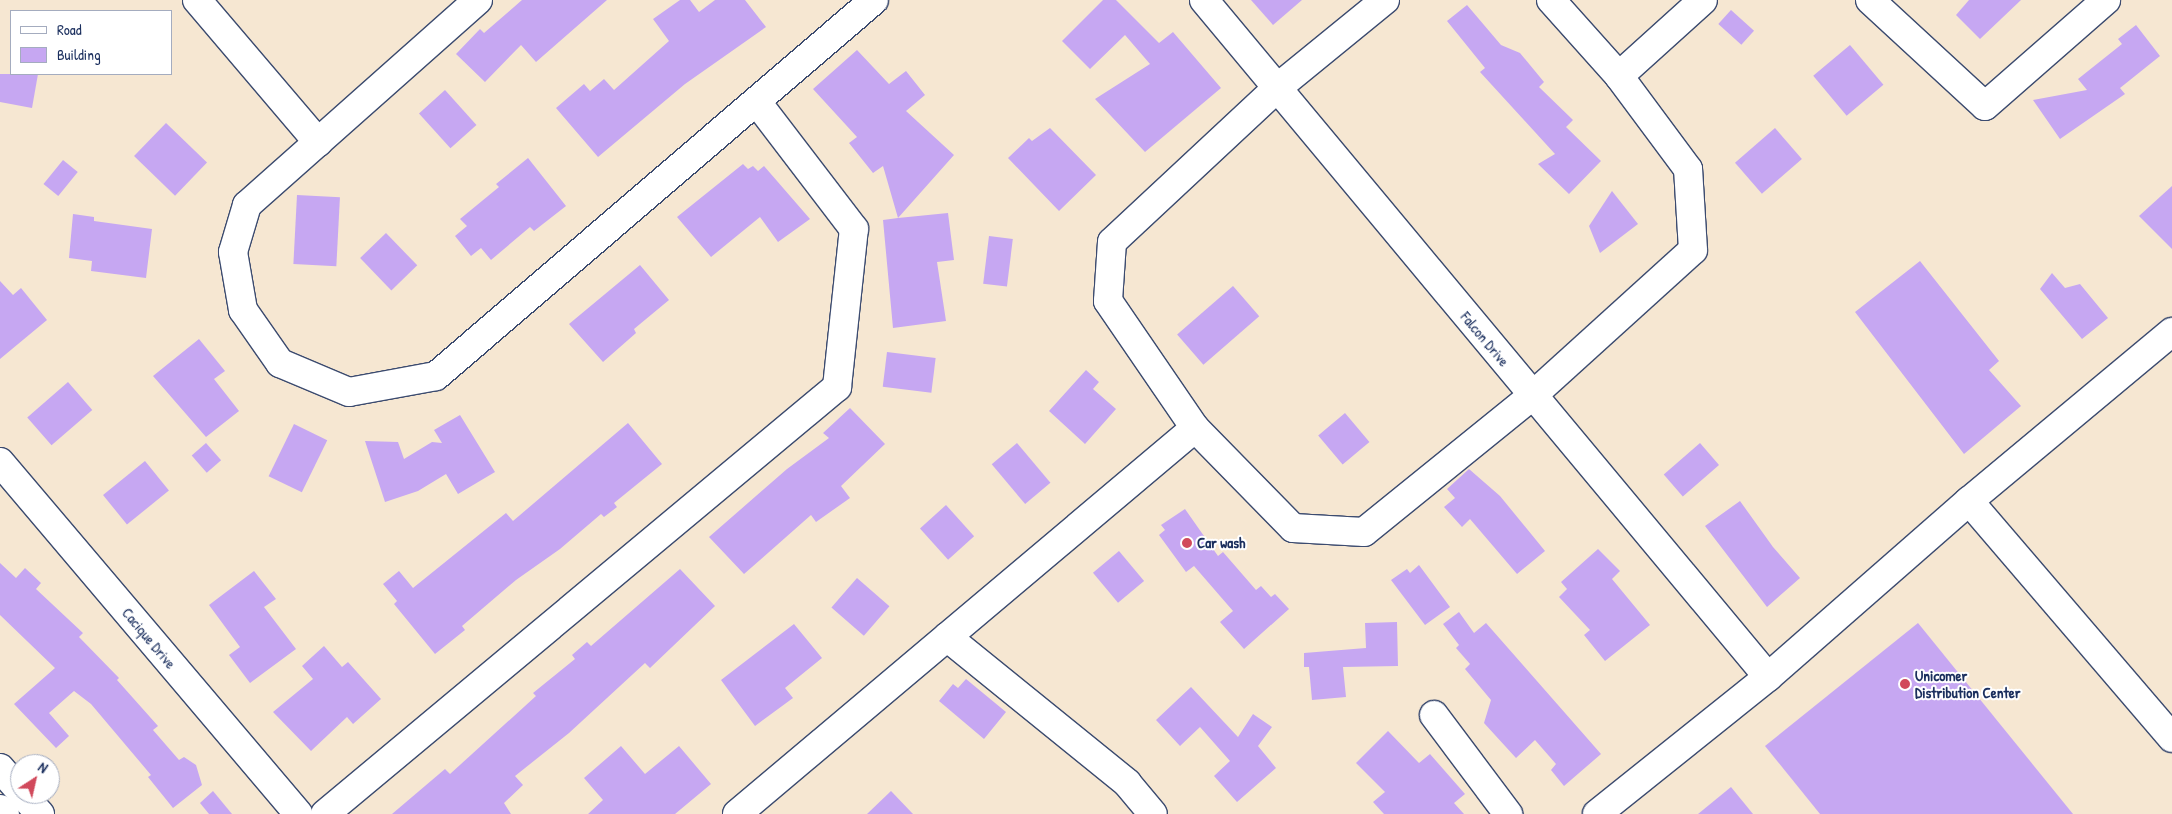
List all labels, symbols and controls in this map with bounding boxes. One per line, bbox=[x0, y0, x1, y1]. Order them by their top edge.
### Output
legend bbox=[10, 10, 172, 75]
text: Road bbox=[57, 19, 82, 40]
text: Building bbox=[57, 44, 101, 65]
street label: Falcon Drive bbox=[1457, 308, 1513, 370]
place label: Car wash bbox=[1197, 534, 1245, 552]
marker: Car wash bbox=[1181, 537, 1193, 549]
street label: Cacique Drive bbox=[118, 604, 180, 672]
place label: Unicomer Distribution Center bbox=[1915, 666, 2020, 701]
marker: Unicomer Distribution Center bbox=[1899, 678, 1911, 690]
north arrow bbox=[10, 754, 60, 804]
text: N bbox=[35, 757, 52, 777]

